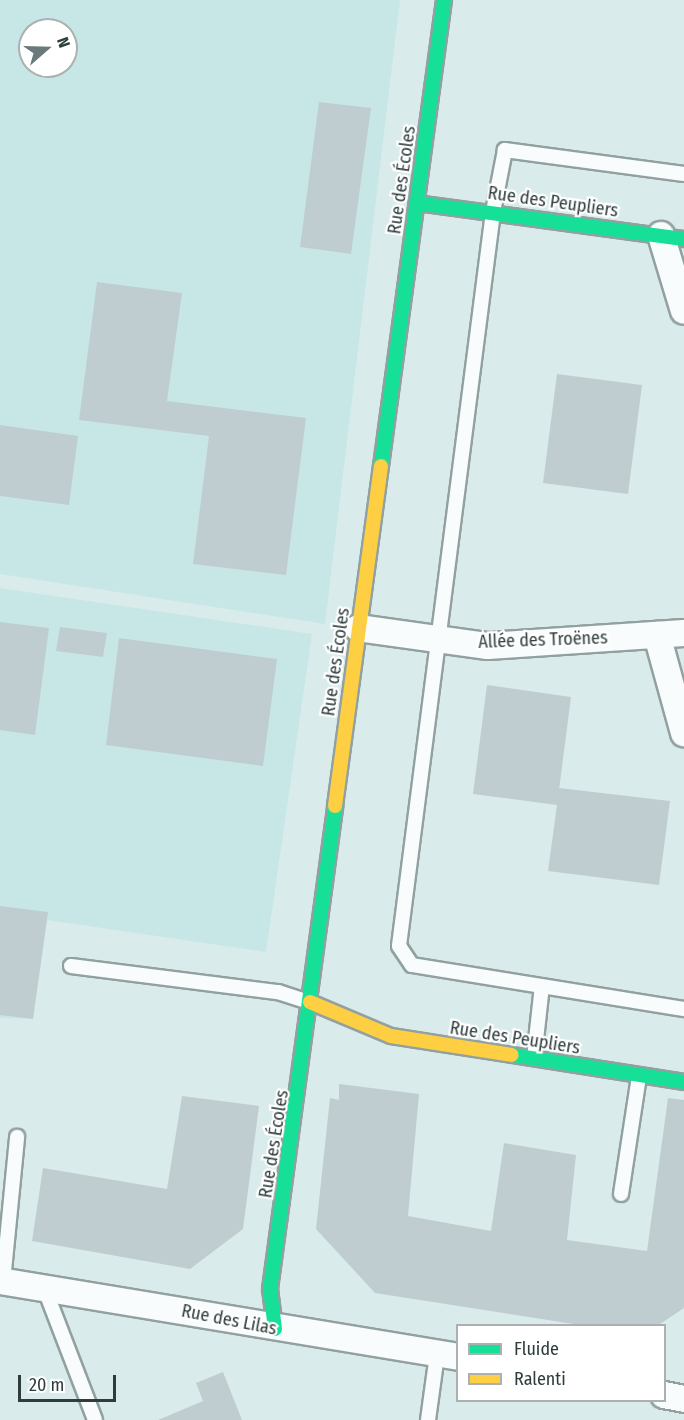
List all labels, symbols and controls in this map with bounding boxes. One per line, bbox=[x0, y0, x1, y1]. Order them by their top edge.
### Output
north arrow bbox=[18, 18, 78, 78]
text: N bbox=[53, 35, 74, 50]
street label: Rue des Écoles bbox=[384, 125, 420, 235]
street label: Rue des Peupliers bbox=[486, 182, 620, 222]
street label: Rue des Écoles bbox=[318, 607, 354, 717]
street label: Allée des Troënes bbox=[478, 627, 608, 653]
street label: Rue des Peupliers bbox=[448, 1017, 582, 1059]
street label: Rue des Écoles bbox=[255, 1089, 293, 1199]
street label: Rue des Lilas bbox=[180, 1300, 278, 1340]
legend bbox=[456, 1324, 666, 1402]
text: Fluide bbox=[514, 1338, 559, 1360]
scale bar bbox=[21, 1363, 118, 1401]
text: Ralenti bbox=[514, 1368, 566, 1390]
text: 20 m bbox=[29, 1374, 64, 1396]

